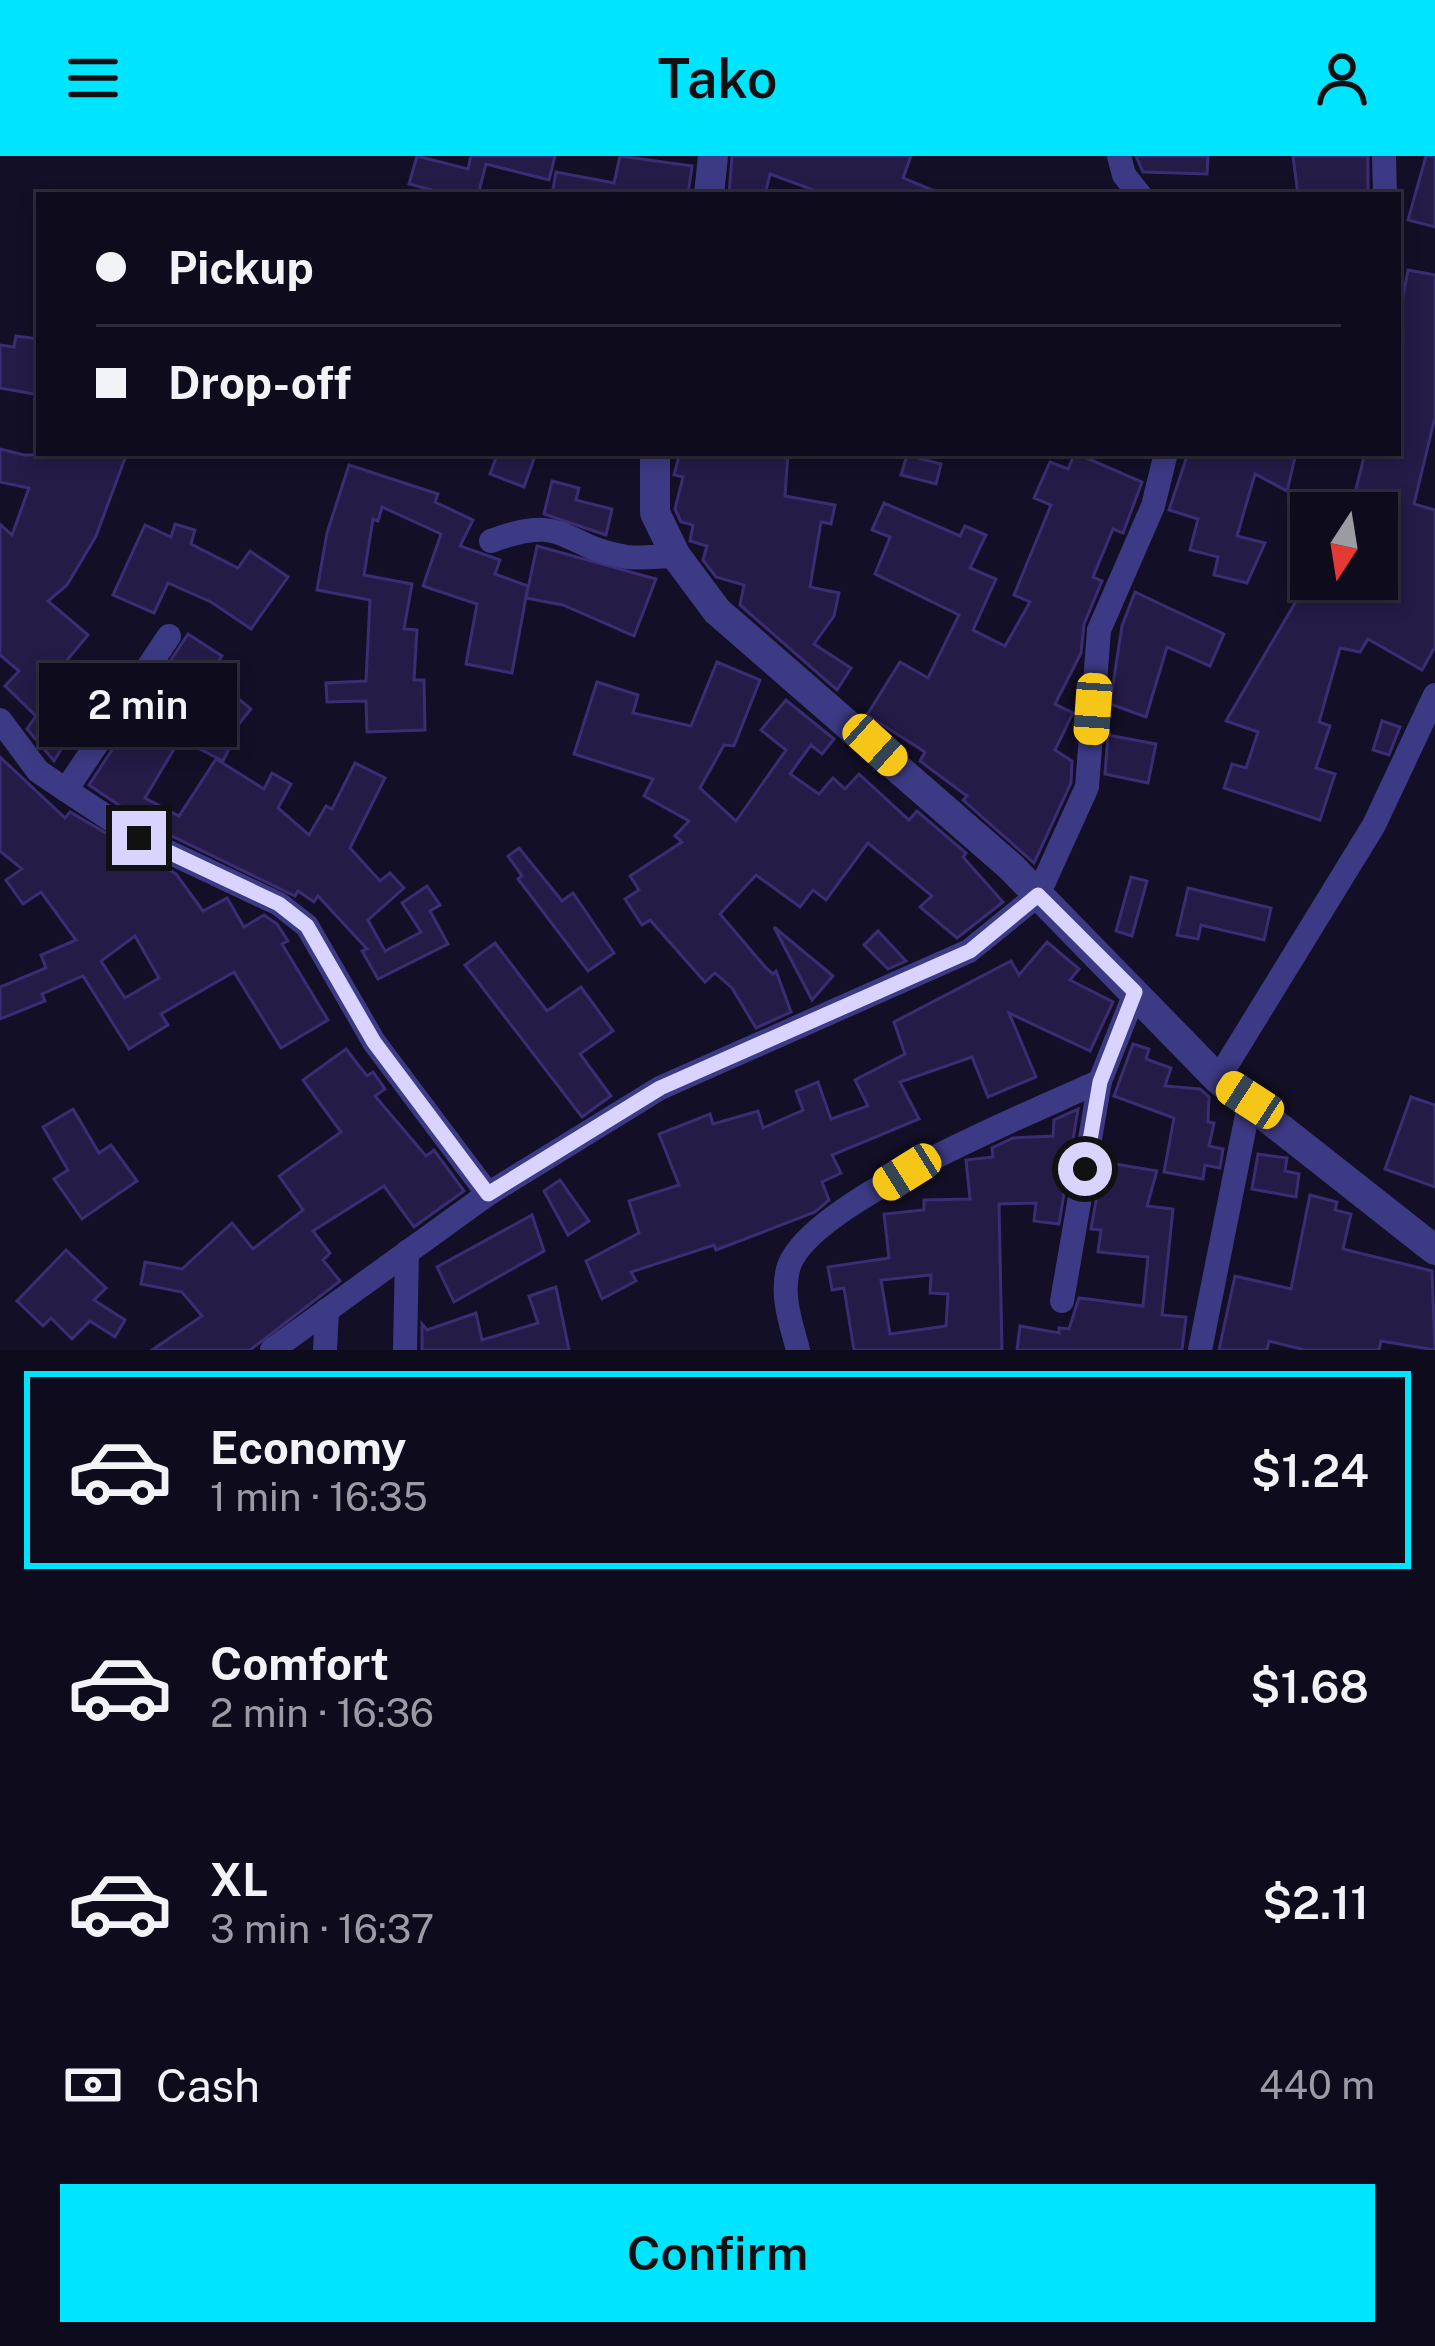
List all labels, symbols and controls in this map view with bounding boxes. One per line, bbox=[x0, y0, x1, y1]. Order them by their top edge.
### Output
icon: menu bbox=[60, 45, 126, 111]
icon: person bbox=[1309, 45, 1375, 111]
text: Tako bbox=[657, 47, 778, 110]
text: Pickup bbox=[168, 241, 314, 294]
text: Drop-off bbox=[168, 356, 351, 409]
north arrow bbox=[1290, 492, 1398, 600]
map controls bbox=[1290, 492, 1398, 600]
callout: 2 min bbox=[40, 664, 238, 748]
car bbox=[1073, 672, 1113, 746]
text: 2 min bbox=[88, 682, 188, 728]
car bbox=[836, 708, 914, 782]
route end bbox=[112, 811, 166, 865]
car bbox=[1210, 1065, 1290, 1135]
car bbox=[867, 1138, 947, 1206]
route start bbox=[1058, 1142, 1112, 1196]
icon: car bbox=[66, 1416, 174, 1524]
text: Economy bbox=[210, 1421, 406, 1474]
text: $1.24 bbox=[1251, 1444, 1369, 1497]
text: 1 min · 16:35 bbox=[210, 1474, 428, 1520]
icon: car bbox=[66, 1632, 174, 1740]
text: Comfort bbox=[210, 1637, 389, 1690]
text: $1.68 bbox=[1250, 1660, 1369, 1713]
text: 2 min · 16:36 bbox=[210, 1690, 434, 1736]
icon: car bbox=[66, 1848, 174, 1956]
text: XL bbox=[210, 1853, 268, 1906]
text: $2.11 bbox=[1262, 1876, 1369, 1929]
text: 3 min · 16:37 bbox=[210, 1906, 434, 1952]
icon: cash bbox=[60, 2052, 126, 2118]
text: Cash bbox=[156, 2059, 260, 2112]
text: 440 m bbox=[1259, 2062, 1375, 2108]
button: Confirm bbox=[60, 2184, 1375, 2322]

